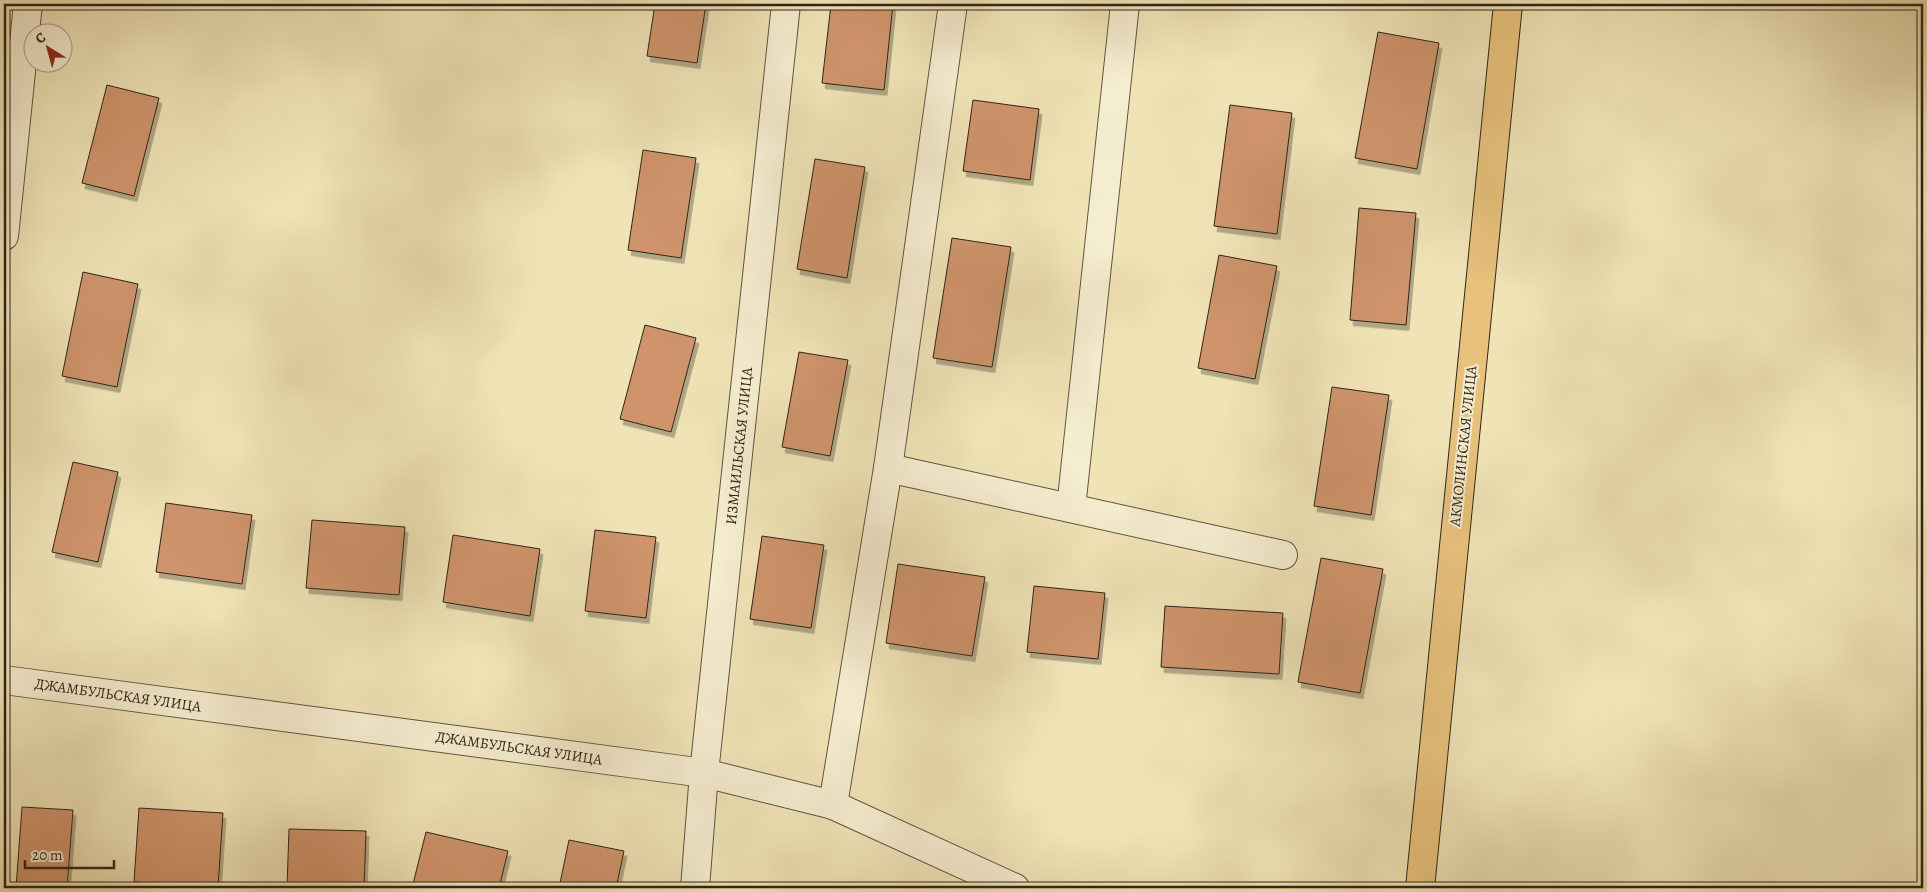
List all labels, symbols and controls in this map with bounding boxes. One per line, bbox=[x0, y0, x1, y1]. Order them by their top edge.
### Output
north arrow bbox=[22, 22, 72, 72]
text: С bbox=[31, 28, 50, 48]
street label: АКМОЛИНСКАЯ УЛИЦА bbox=[1445, 364, 1481, 528]
street label: ИЗМАИЛЬСКАЯ УЛИЦА bbox=[721, 366, 757, 526]
street label: ДЖАМБУЛЬСКАЯ УЛИЦА bbox=[34, 673, 203, 717]
street label: ДЖАМБУЛЬСКАЯ УЛИЦА bbox=[435, 726, 604, 770]
scale bar bbox=[25, 837, 114, 869]
text: 20 m bbox=[32, 845, 63, 865]

